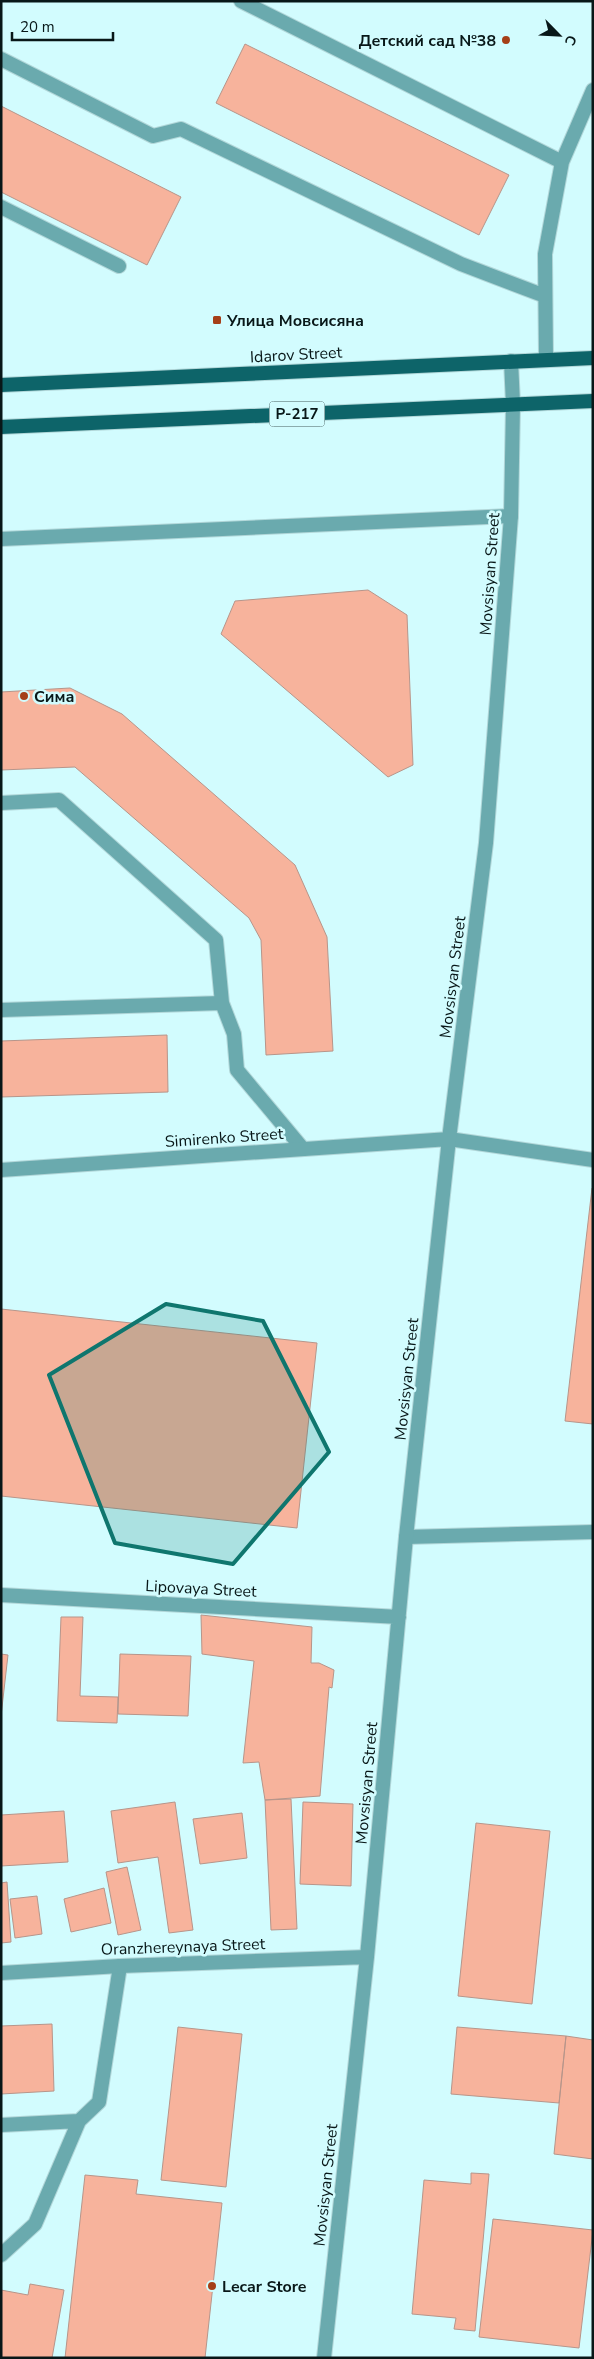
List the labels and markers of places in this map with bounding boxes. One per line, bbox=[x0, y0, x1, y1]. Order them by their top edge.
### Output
place label: Детский сад №38 bbox=[359, 30, 496, 52]
marker: Детский сад №38 bbox=[500, 34, 512, 46]
place label: Улица Мовсисяна bbox=[226, 310, 364, 332]
marker: Улица Мовсисяна bbox=[211, 314, 223, 326]
place label: Сима bbox=[34, 686, 74, 708]
marker: Сима bbox=[18, 690, 30, 702]
place label: Lecar Store bbox=[222, 2276, 307, 2298]
marker: Lecar Store bbox=[206, 2280, 218, 2292]

